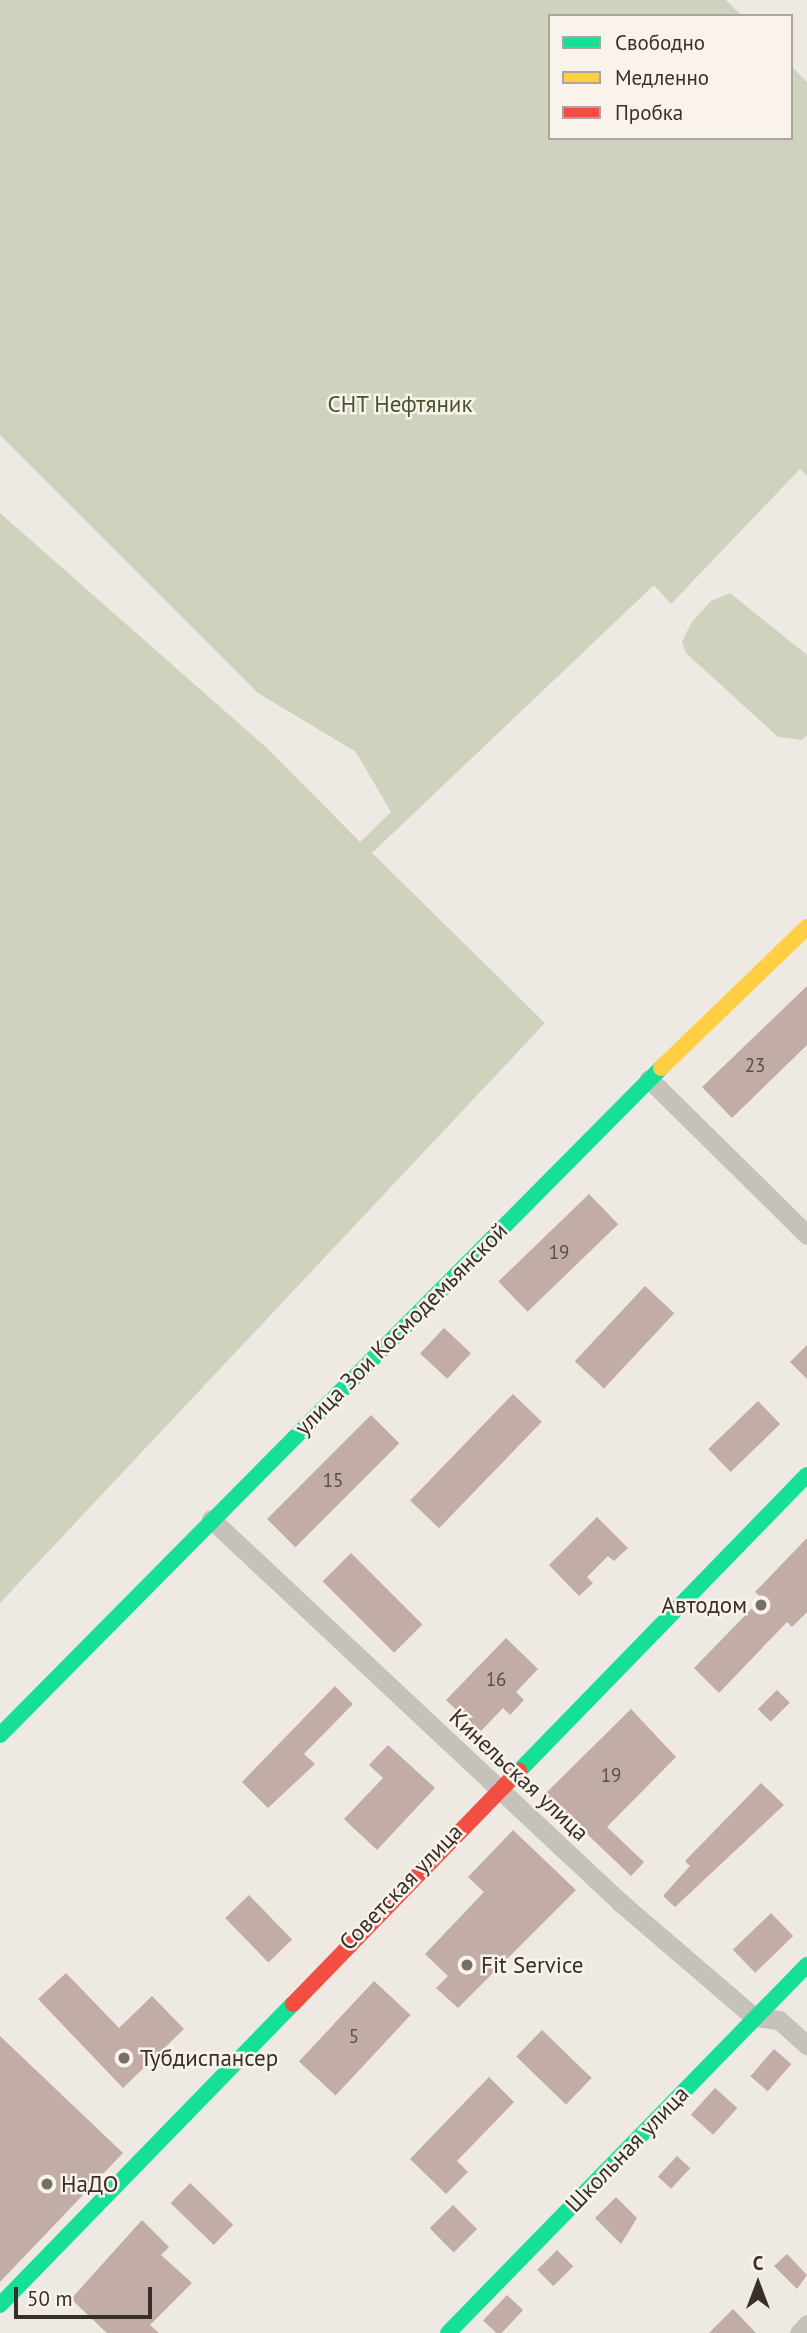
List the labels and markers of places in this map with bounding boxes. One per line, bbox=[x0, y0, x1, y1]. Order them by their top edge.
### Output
place label: Автодом bbox=[661, 1591, 747, 1619]
marker: Автодом bbox=[753, 1597, 769, 1613]
place label: Fit Service bbox=[481, 1951, 583, 1979]
marker: Fit Service bbox=[459, 1957, 475, 1973]
place label: Тубдиспансер bbox=[140, 2044, 278, 2072]
marker: Тубдиспансер bbox=[114, 2048, 134, 2068]
place label: НаДО bbox=[61, 2170, 118, 2198]
marker: НаДО bbox=[39, 2176, 55, 2192]

